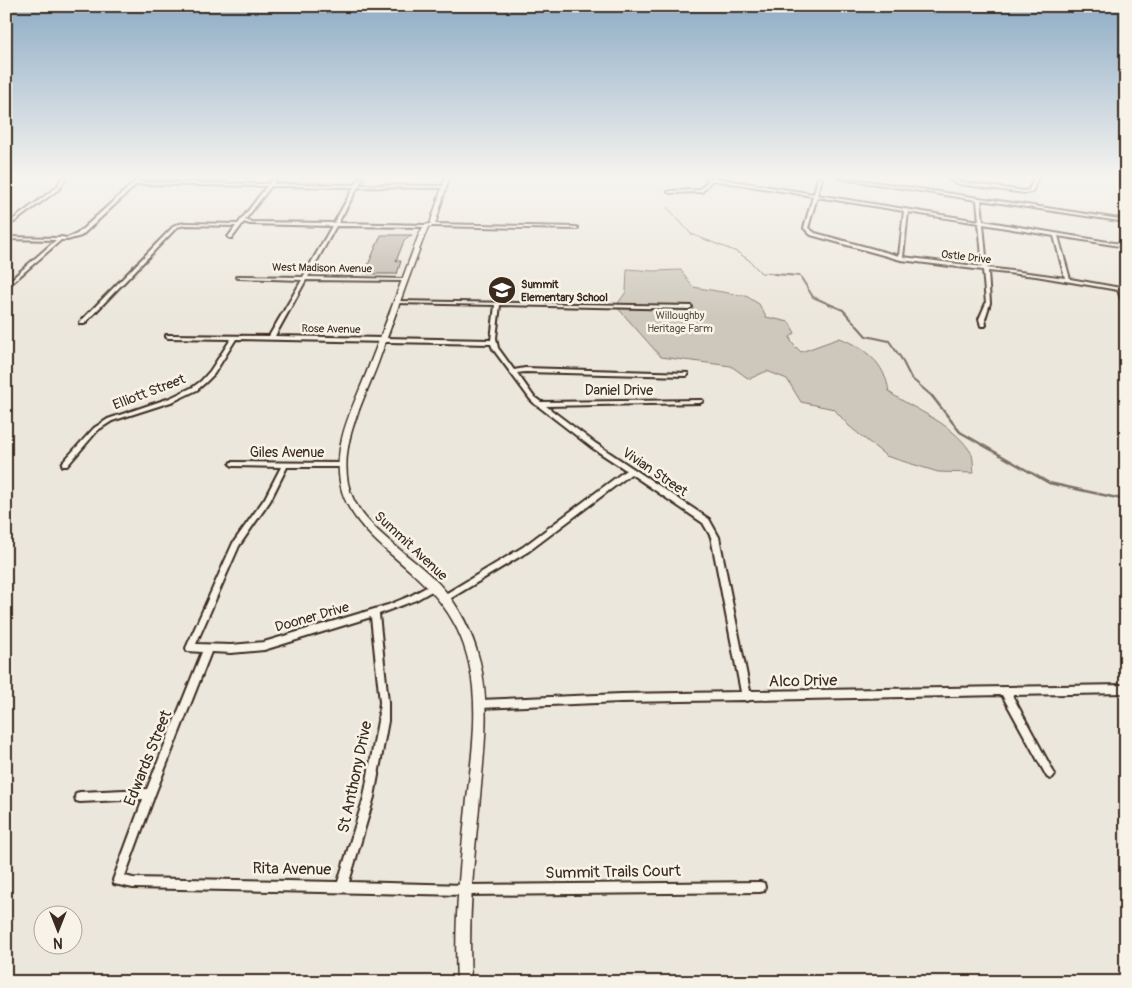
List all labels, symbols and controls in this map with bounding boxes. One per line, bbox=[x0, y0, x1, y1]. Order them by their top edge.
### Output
street label: Ostle Drive bbox=[940, 247, 992, 267]
street label: West Madison Avenue bbox=[272, 261, 373, 275]
school or university icon: Summit Elementary School bbox=[487, 275, 517, 305]
place label: Summit Elementary School bbox=[521, 278, 608, 304]
park label: Willoughby Heritage Farm bbox=[647, 309, 713, 335]
street label: Rose Avenue bbox=[301, 322, 361, 336]
street label: Elliott Street bbox=[110, 370, 188, 414]
street label: Daniel Drive bbox=[585, 382, 653, 399]
street label: Giles Avenue bbox=[250, 444, 324, 461]
street label: Vivian Street bbox=[619, 444, 691, 500]
street label: Summit Avenue bbox=[371, 508, 451, 584]
street label: Dooner Drive bbox=[273, 598, 351, 636]
street label: Alco Drive bbox=[769, 670, 838, 692]
street label: Edwards Street bbox=[120, 707, 177, 809]
street label: St Anthony Drive bbox=[333, 719, 377, 835]
street label: Rita Avenue bbox=[253, 858, 332, 880]
street label: Summit Trails Court bbox=[545, 861, 682, 883]
north arrow bbox=[32, 906, 82, 956]
text: N bbox=[53, 934, 63, 951]

